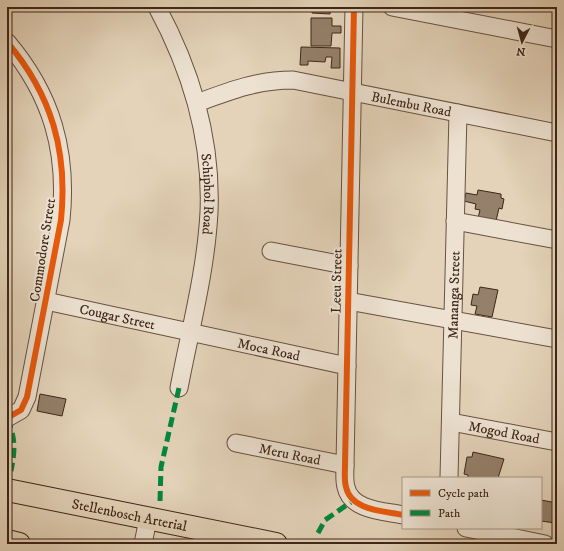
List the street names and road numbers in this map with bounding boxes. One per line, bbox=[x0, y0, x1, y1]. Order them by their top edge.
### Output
street label: Bulembu Road bbox=[369, 88, 453, 122]
street label: Schiphol Road bbox=[196, 152, 217, 235]
street label: Commodore Street bbox=[26, 196, 60, 303]
street label: Leeu Street bbox=[327, 248, 347, 313]
street label: Mananga Street bbox=[444, 250, 465, 339]
street label: Cougar Street bbox=[78, 300, 157, 334]
street label: Moca Road bbox=[236, 335, 302, 366]
street label: Mogod Road bbox=[467, 417, 541, 449]
street label: Meru Road bbox=[257, 440, 322, 470]
street label: Stellenbosch Arterial bbox=[70, 495, 189, 536]

